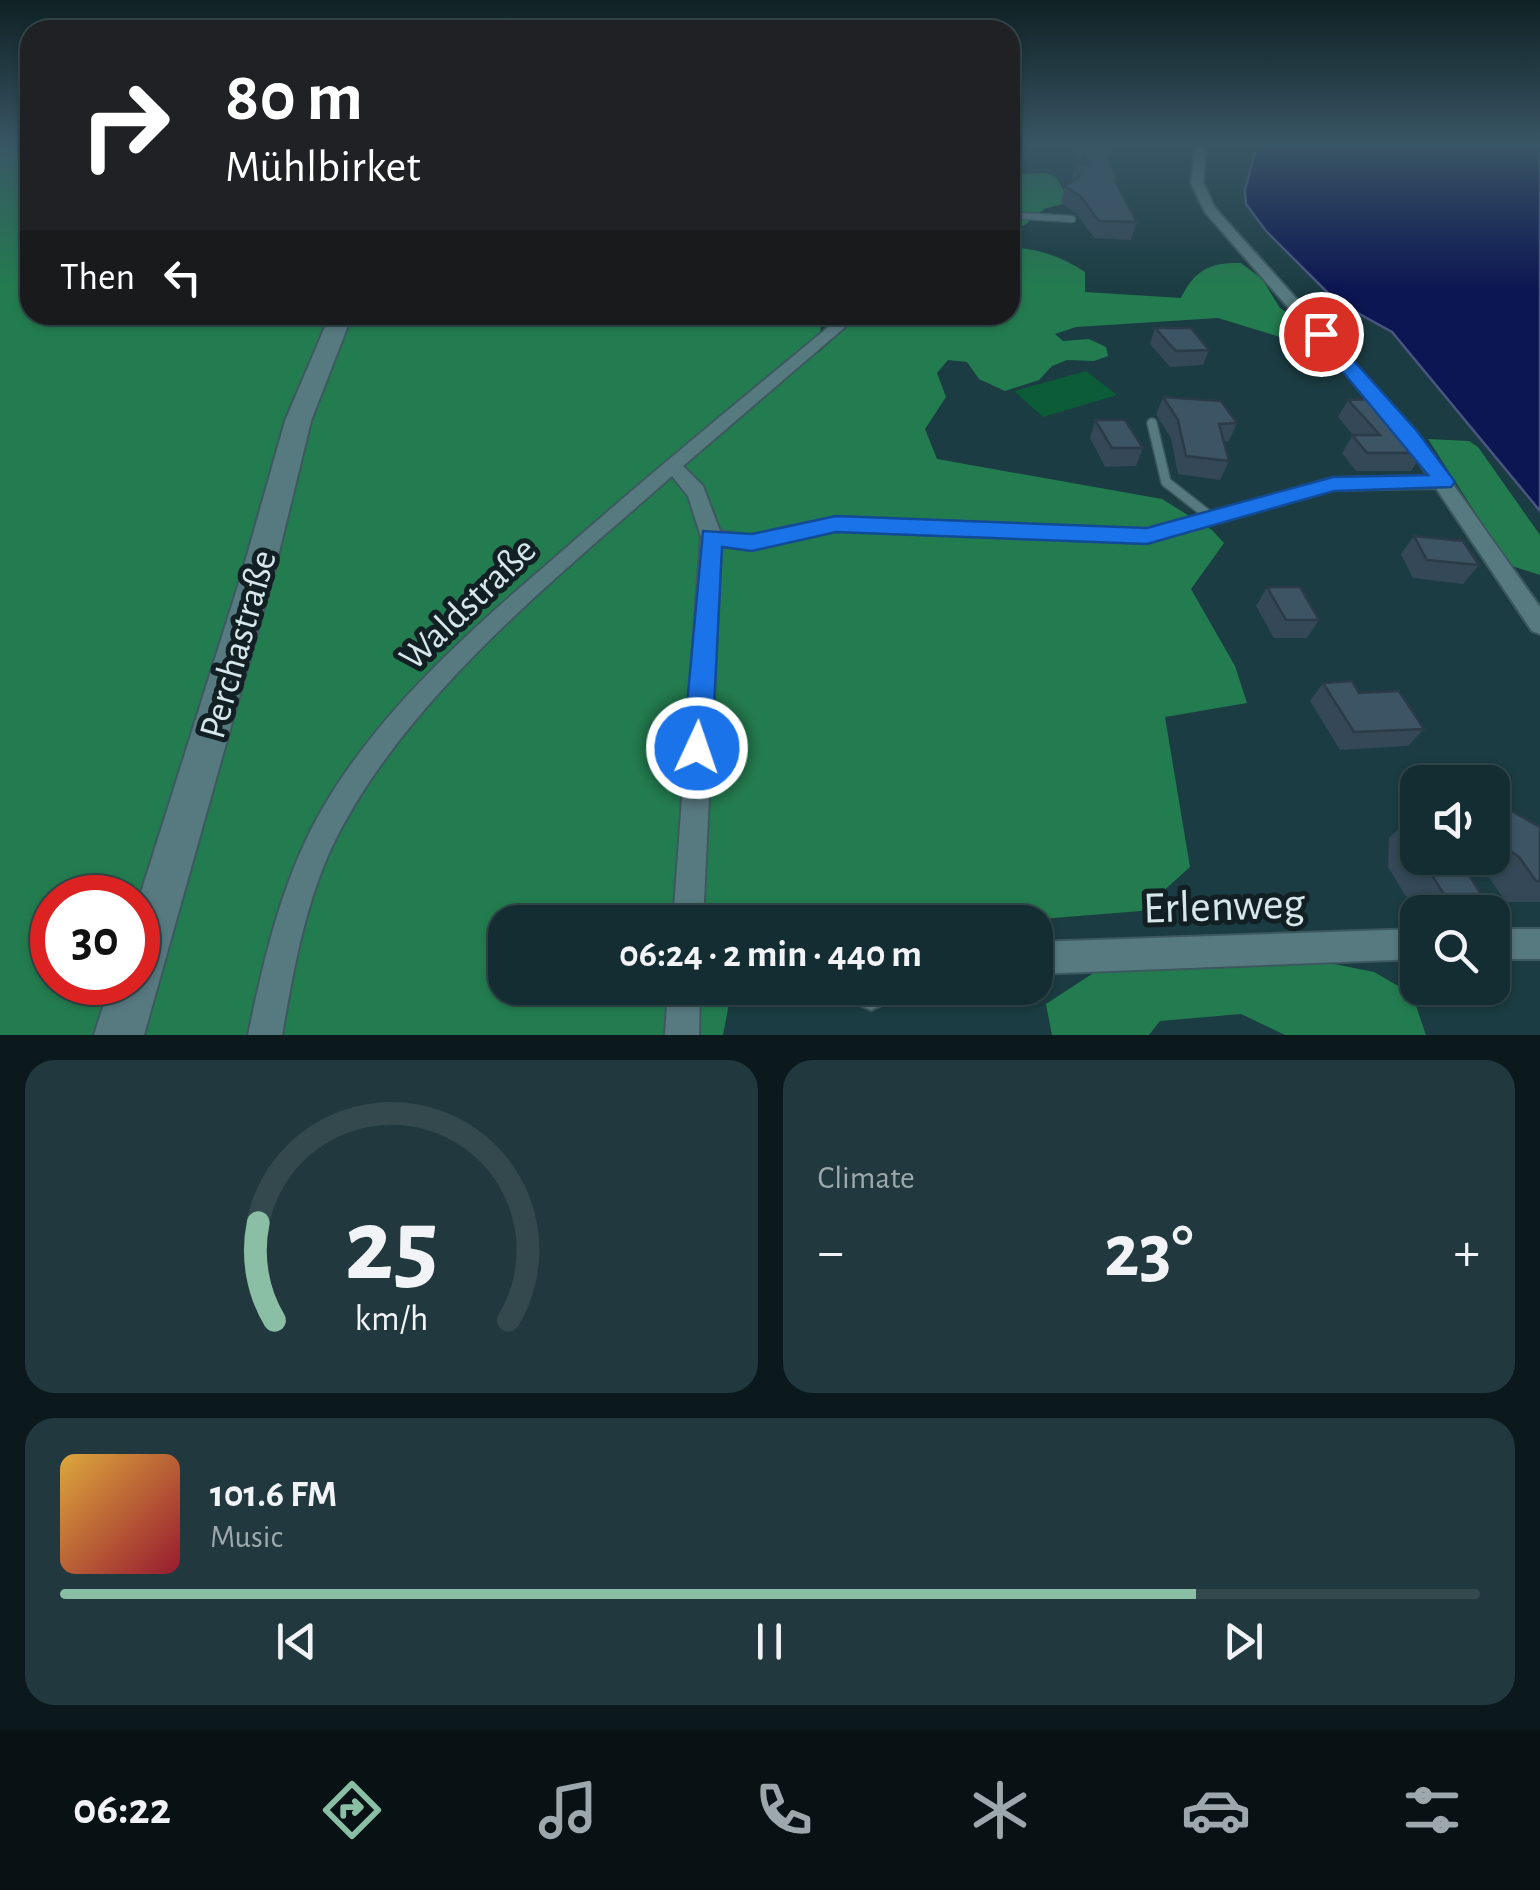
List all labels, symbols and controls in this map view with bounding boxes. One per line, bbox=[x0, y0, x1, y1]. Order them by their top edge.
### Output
icon: right bbox=[60, 60, 190, 190]
text: 80 m bbox=[225, 63, 363, 133]
text: Mühlbirket bbox=[225, 145, 421, 190]
icon: left bbox=[155, 250, 210, 305]
text: Then bbox=[60, 259, 135, 297]
pin bbox=[1279, 292, 1364, 377]
icon: arrive bbox=[1294, 307, 1349, 362]
street label: Waldstraße bbox=[393, 531, 544, 678]
street label: Perchastraße bbox=[194, 546, 284, 743]
position arrow bbox=[645, 696, 749, 800]
map controls bbox=[1400, 765, 1510, 1005]
button: sound bbox=[1400, 765, 1510, 875]
speed limit sign: 30 bbox=[30, 875, 160, 1005]
street label: Erlenweg bbox=[1142, 881, 1306, 932]
button: search bbox=[1400, 895, 1510, 1005]
text: 06:24 · 2 min · 440 m bbox=[619, 936, 922, 974]
text: Climate bbox=[818, 1162, 915, 1194]
text: 25 bbox=[344, 1195, 438, 1299]
text: 23° bbox=[1104, 1215, 1194, 1290]
text: − bbox=[818, 1225, 844, 1280]
text: + bbox=[1454, 1225, 1480, 1280]
text: km/h bbox=[354, 1301, 428, 1337]
text: 101.6 FM bbox=[210, 1476, 337, 1514]
text: Music bbox=[210, 1521, 283, 1553]
icon: previous bbox=[269, 1614, 324, 1669]
icon: pause bbox=[742, 1614, 797, 1669]
icon: next bbox=[1216, 1614, 1271, 1669]
icon: directions bbox=[317, 1775, 387, 1845]
icon: music bbox=[533, 1775, 603, 1845]
icon: phone bbox=[749, 1775, 819, 1845]
icon: climate bbox=[965, 1775, 1035, 1845]
icon: car bbox=[1181, 1775, 1251, 1845]
icon: filters bbox=[1397, 1775, 1467, 1845]
text: 06:22 bbox=[73, 1787, 171, 1832]

